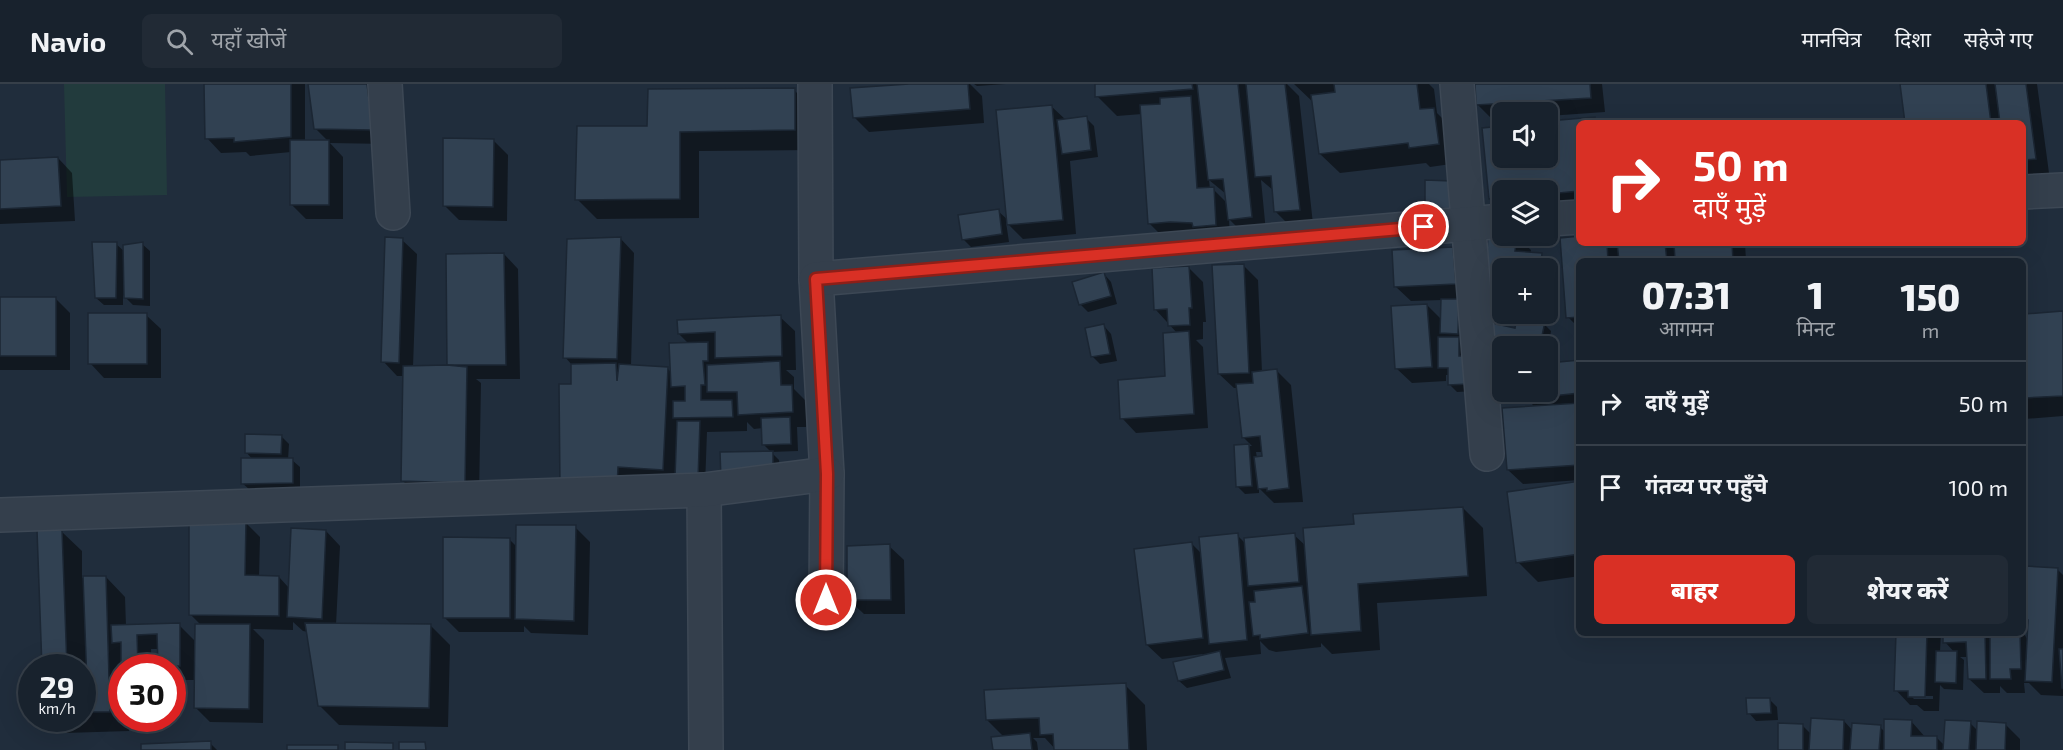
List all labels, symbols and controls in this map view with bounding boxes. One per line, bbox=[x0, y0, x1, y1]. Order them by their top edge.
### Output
search box bbox=[142, 14, 562, 68]
text: Navio bbox=[30, 24, 106, 58]
icon: search bbox=[163, 25, 196, 58]
text: यहाँ खोजें bbox=[211, 26, 286, 52]
text: मानचित्र bbox=[1802, 26, 1862, 51]
text: दिशा bbox=[1895, 26, 1931, 51]
text: सहेजे गए bbox=[1964, 26, 2033, 51]
map controls bbox=[1492, 102, 1558, 402]
button: sound bbox=[1492, 102, 1558, 168]
text: 50 m bbox=[1693, 139, 1789, 189]
icon: right bbox=[1594, 144, 1672, 222]
button: layers bbox=[1492, 180, 1558, 246]
text: दाएँ मुड़ें bbox=[1693, 190, 1766, 222]
pin bbox=[1398, 201, 1449, 252]
icon: arrive bbox=[1407, 210, 1440, 243]
button: + bbox=[1492, 258, 1558, 324]
text: 07:31 bbox=[1642, 273, 1731, 316]
text: 1 bbox=[1808, 273, 1824, 316]
text: 150 bbox=[1901, 275, 1960, 318]
text: आगमन bbox=[1659, 316, 1714, 340]
text: मिनट bbox=[1797, 316, 1835, 340]
text: m bbox=[1922, 318, 1939, 342]
button: − bbox=[1492, 336, 1558, 402]
icon: right bbox=[1594, 387, 1627, 420]
text: दाएँ मुड़ें bbox=[1645, 388, 1709, 414]
text: 50 m bbox=[1959, 390, 2008, 416]
icon: arrive bbox=[1594, 471, 1627, 504]
text: गंतव्य पर पहुँचे bbox=[1645, 472, 1768, 498]
text: 100 m bbox=[1949, 474, 2008, 500]
button: बाहर bbox=[1594, 555, 1795, 624]
button: शेयर करें bbox=[1807, 555, 2008, 624]
position arrow bbox=[794, 568, 858, 632]
speed limit sign: 30 bbox=[108, 654, 186, 732]
text: 29 bbox=[39, 668, 75, 704]
text: km/h bbox=[38, 699, 76, 717]

